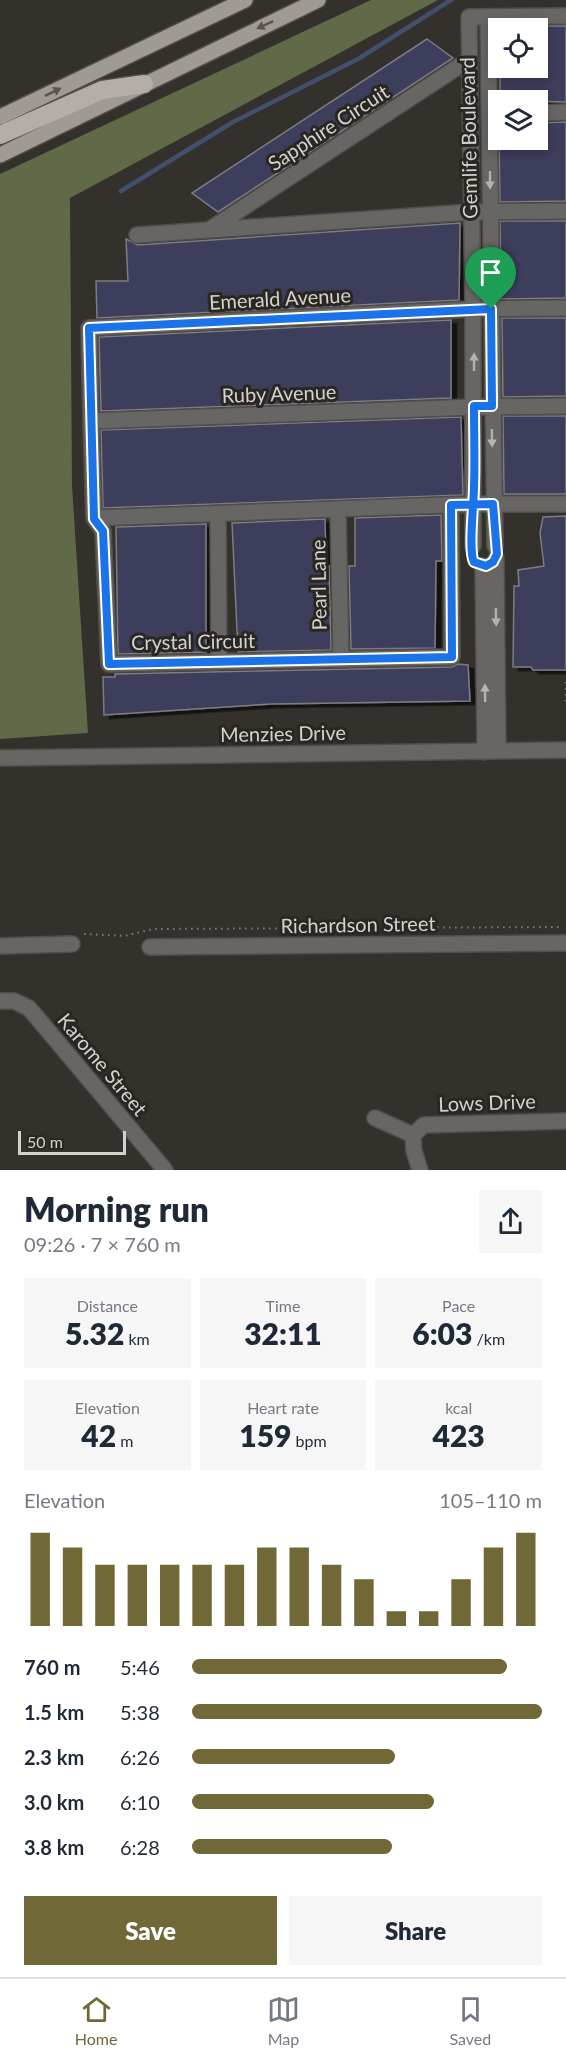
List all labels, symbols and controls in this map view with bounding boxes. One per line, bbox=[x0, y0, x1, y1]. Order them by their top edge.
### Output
map controls bbox=[488, 18, 548, 150]
button: locate bbox=[488, 18, 548, 78]
one-way arrow bbox=[257, 21, 274, 30]
street label: Gemlife Boulevard bbox=[455, 57, 481, 219]
street label: Sapphire Circuit bbox=[263, 79, 393, 175]
one-way arrow bbox=[44, 87, 61, 96]
button: layers bbox=[488, 90, 548, 150]
one-way arrow bbox=[485, 171, 494, 190]
pin bbox=[465, 247, 516, 309]
icon: arrive bbox=[474, 256, 507, 289]
street label: Emerald Avenue bbox=[209, 282, 351, 314]
one-way arrow bbox=[469, 352, 479, 371]
street label: Ruby Avenue bbox=[221, 379, 337, 407]
one-way arrow bbox=[487, 429, 497, 448]
street label: Pearl Lane bbox=[305, 539, 331, 631]
one-way arrow bbox=[491, 608, 501, 627]
street label: Crystal Circuit bbox=[131, 628, 255, 654]
one-way arrow bbox=[480, 684, 490, 703]
street label: Menzies Drive bbox=[220, 720, 346, 746]
street label: Richardson Street bbox=[280, 911, 436, 937]
street label: Karome Street bbox=[53, 1008, 153, 1120]
street label: Lows Drive bbox=[438, 1088, 536, 1116]
scale bar bbox=[18, 1128, 126, 1156]
text: 50 m bbox=[27, 1132, 63, 1151]
text: Morning run bbox=[24, 1189, 209, 1229]
button: share bbox=[479, 1190, 542, 1253]
text: 09:26 · 7 × 760 m bbox=[24, 1232, 181, 1256]
text: Distance bbox=[77, 1296, 138, 1315]
text: Time bbox=[266, 1296, 300, 1315]
text: Pace bbox=[442, 1296, 475, 1315]
text: 5.32 bbox=[65, 1315, 124, 1351]
text: 32:11 bbox=[244, 1315, 322, 1351]
text: 6:03 bbox=[412, 1315, 472, 1351]
text: km bbox=[124, 1329, 150, 1348]
text: /km bbox=[472, 1329, 505, 1348]
text: Elevation bbox=[75, 1398, 140, 1417]
text: Heart rate bbox=[247, 1398, 319, 1417]
text: kcal bbox=[445, 1398, 472, 1417]
text: 42 bbox=[81, 1417, 116, 1453]
text: 159 bbox=[239, 1417, 292, 1453]
text: 423 bbox=[433, 1417, 485, 1453]
text: m bbox=[116, 1431, 133, 1450]
text: bpm bbox=[292, 1431, 327, 1450]
text: Elevation bbox=[24, 1488, 105, 1512]
text: 105–110 m bbox=[439, 1488, 542, 1512]
text: 760 m bbox=[24, 1655, 80, 1679]
text: 5:46 bbox=[120, 1655, 160, 1679]
text: 1.5 km bbox=[24, 1700, 84, 1724]
text: 5:38 bbox=[120, 1700, 160, 1724]
text: 2.3 km bbox=[24, 1745, 84, 1769]
text: 6:26 bbox=[120, 1745, 160, 1769]
text: 3.0 km bbox=[24, 1790, 84, 1814]
text: 6:10 bbox=[120, 1790, 160, 1814]
text: 3.8 km bbox=[24, 1835, 84, 1859]
text: 6:28 bbox=[120, 1835, 160, 1859]
button: Save bbox=[24, 1896, 277, 1965]
button: Share bbox=[289, 1896, 542, 1965]
tab: Home bbox=[75, 1993, 117, 2048]
tab: Map bbox=[267, 1993, 300, 2048]
tab: Saved bbox=[449, 1993, 491, 2048]

